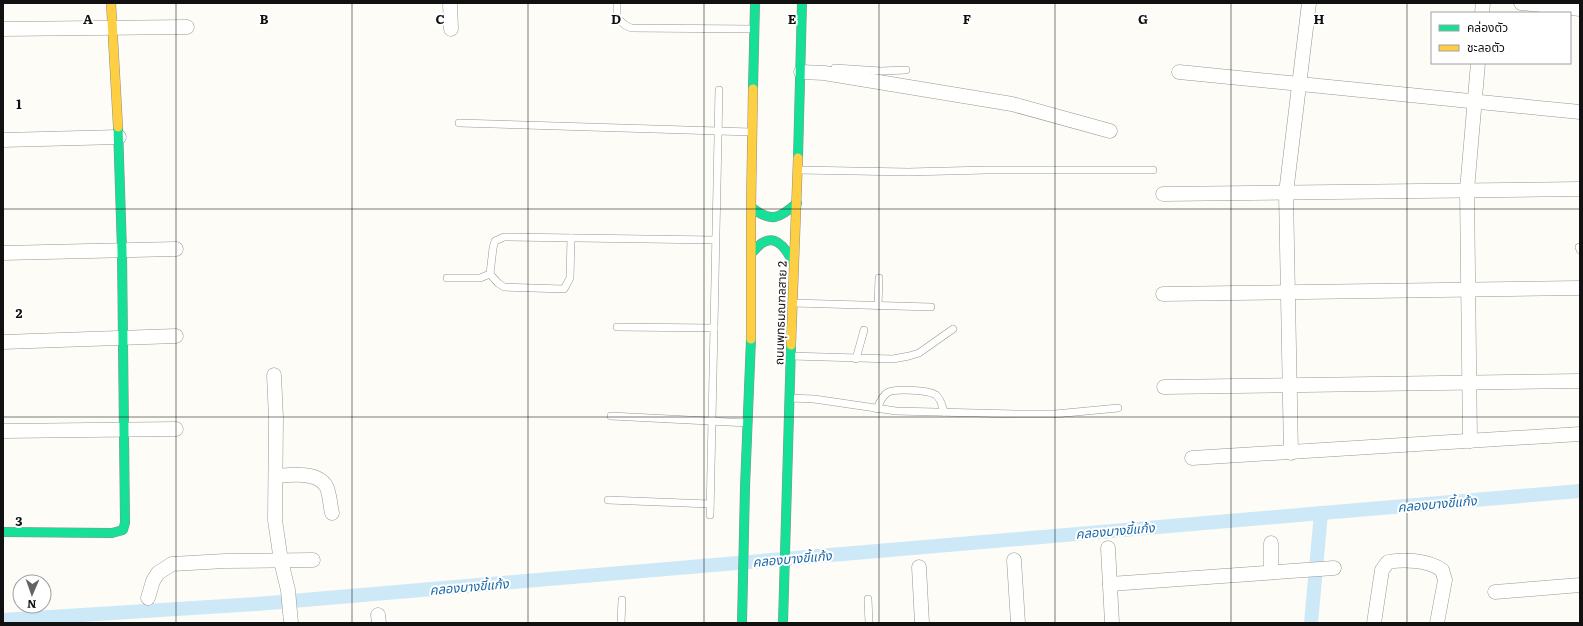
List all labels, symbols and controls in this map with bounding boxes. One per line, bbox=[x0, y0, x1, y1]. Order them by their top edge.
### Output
text: A bbox=[83, 9, 93, 28]
text: B bbox=[260, 9, 269, 28]
text: C bbox=[435, 9, 445, 28]
text: D bbox=[611, 9, 621, 28]
text: E bbox=[788, 9, 797, 28]
text: F bbox=[963, 9, 971, 28]
text: G bbox=[1138, 9, 1148, 28]
text: H bbox=[1314, 9, 1325, 28]
legend bbox=[1431, 12, 1571, 64]
text: คล่องตัว bbox=[1467, 18, 1508, 36]
text: ชะลอตัว bbox=[1467, 38, 1505, 56]
text: 1 bbox=[16, 94, 22, 113]
street label: ถนนพุทธมณฑลสาย 2 bbox=[769, 261, 791, 365]
text: 2 bbox=[16, 303, 23, 322]
water label: คลองบางขี้แก้ง bbox=[1397, 490, 1478, 516]
text: 3 bbox=[15, 511, 23, 530]
water label: คลองบางขี้แก้ง bbox=[1075, 517, 1156, 543]
water label: คลองบางขี้แก้ง bbox=[752, 545, 833, 571]
water label: คลองบางขี้แก้ง bbox=[429, 573, 510, 599]
north arrow bbox=[12, 574, 52, 614]
text: N bbox=[27, 597, 37, 613]

